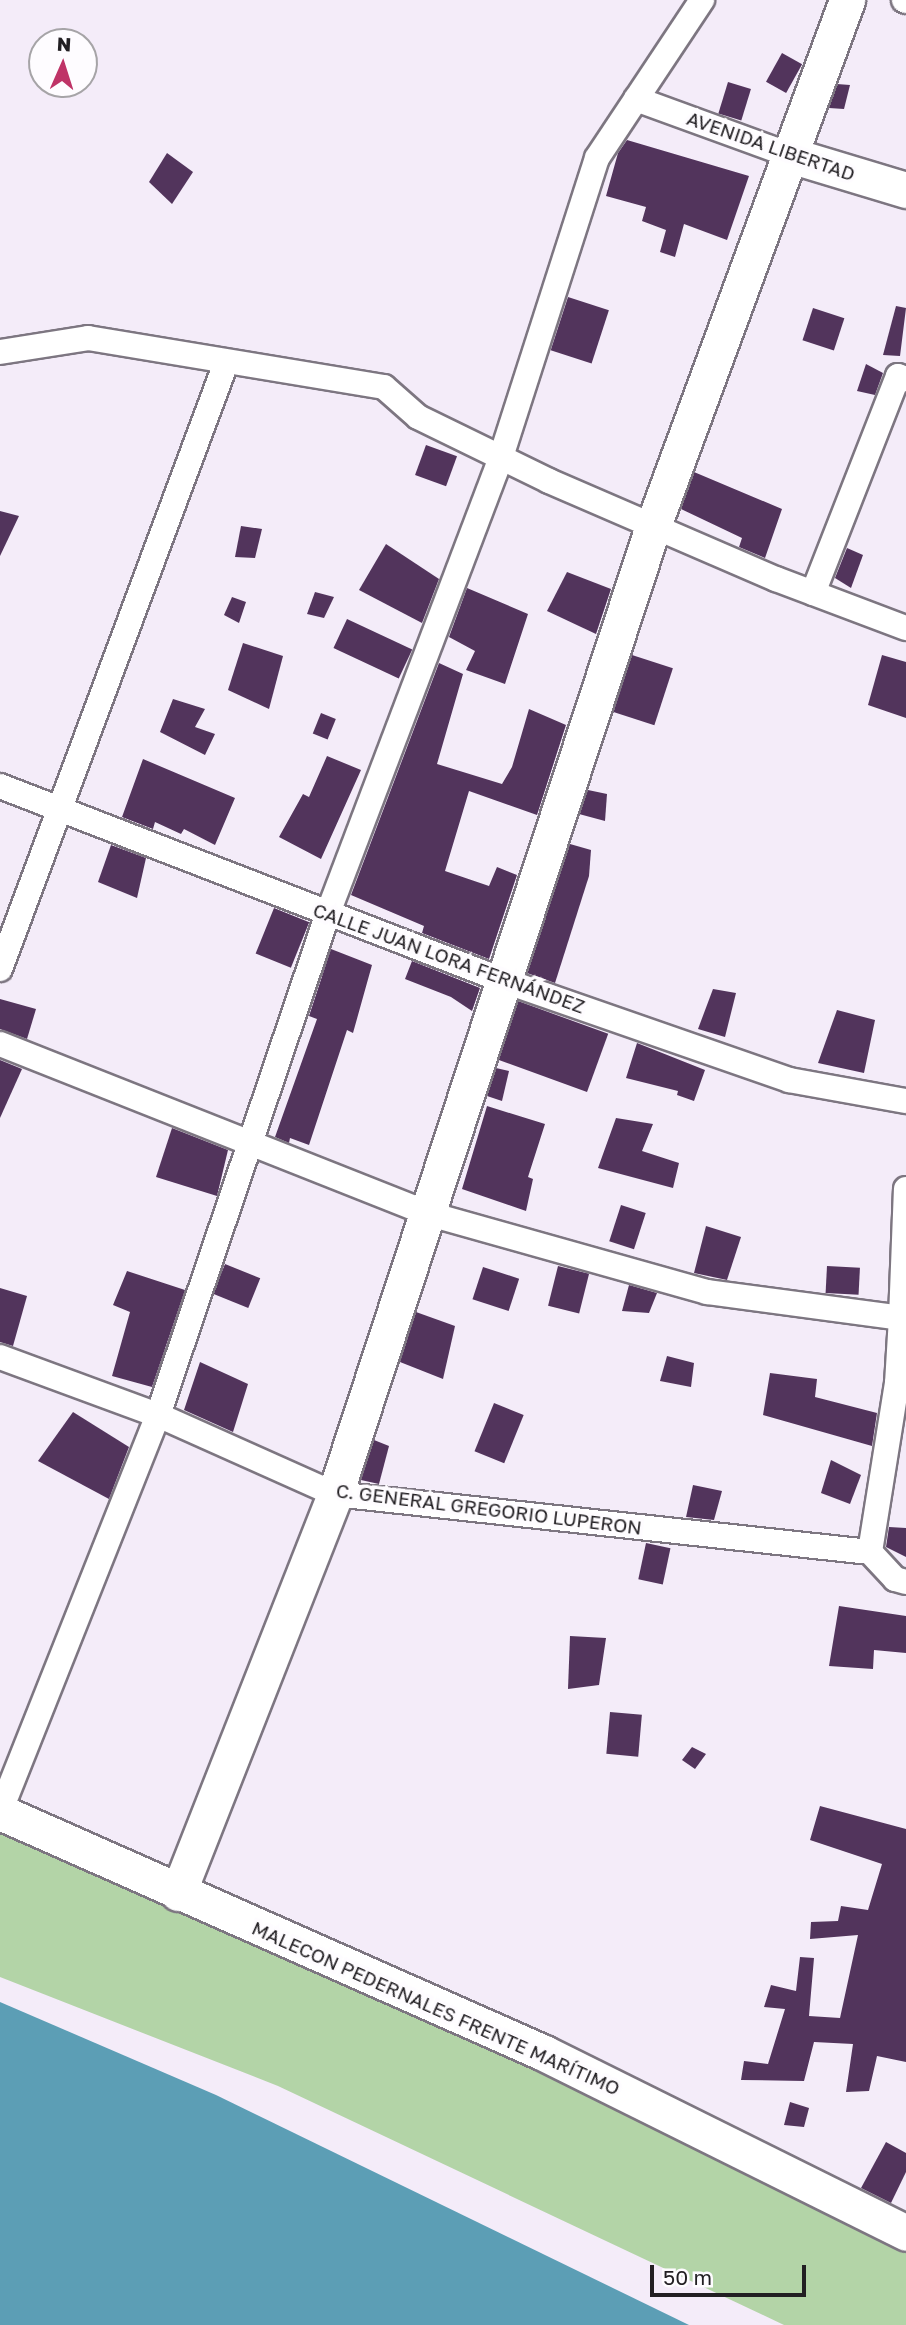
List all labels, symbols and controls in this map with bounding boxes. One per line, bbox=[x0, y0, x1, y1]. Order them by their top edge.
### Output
north arrow bbox=[28, 28, 98, 98]
text: N bbox=[56, 32, 72, 55]
street label: AVENIDA LIBERTAD bbox=[684, 107, 858, 185]
street label: CALLE JUAN LORA FERNÁNDEZ bbox=[310, 898, 588, 1018]
street label: C. GENERAL GREGORIO LUPERON bbox=[335, 1479, 643, 1539]
street label: MALECON PEDERNALES FRENTE MARÍTIMO bbox=[248, 1916, 624, 2100]
scale bar bbox=[654, 2252, 810, 2296]
text: 50 m bbox=[663, 2264, 712, 2290]

